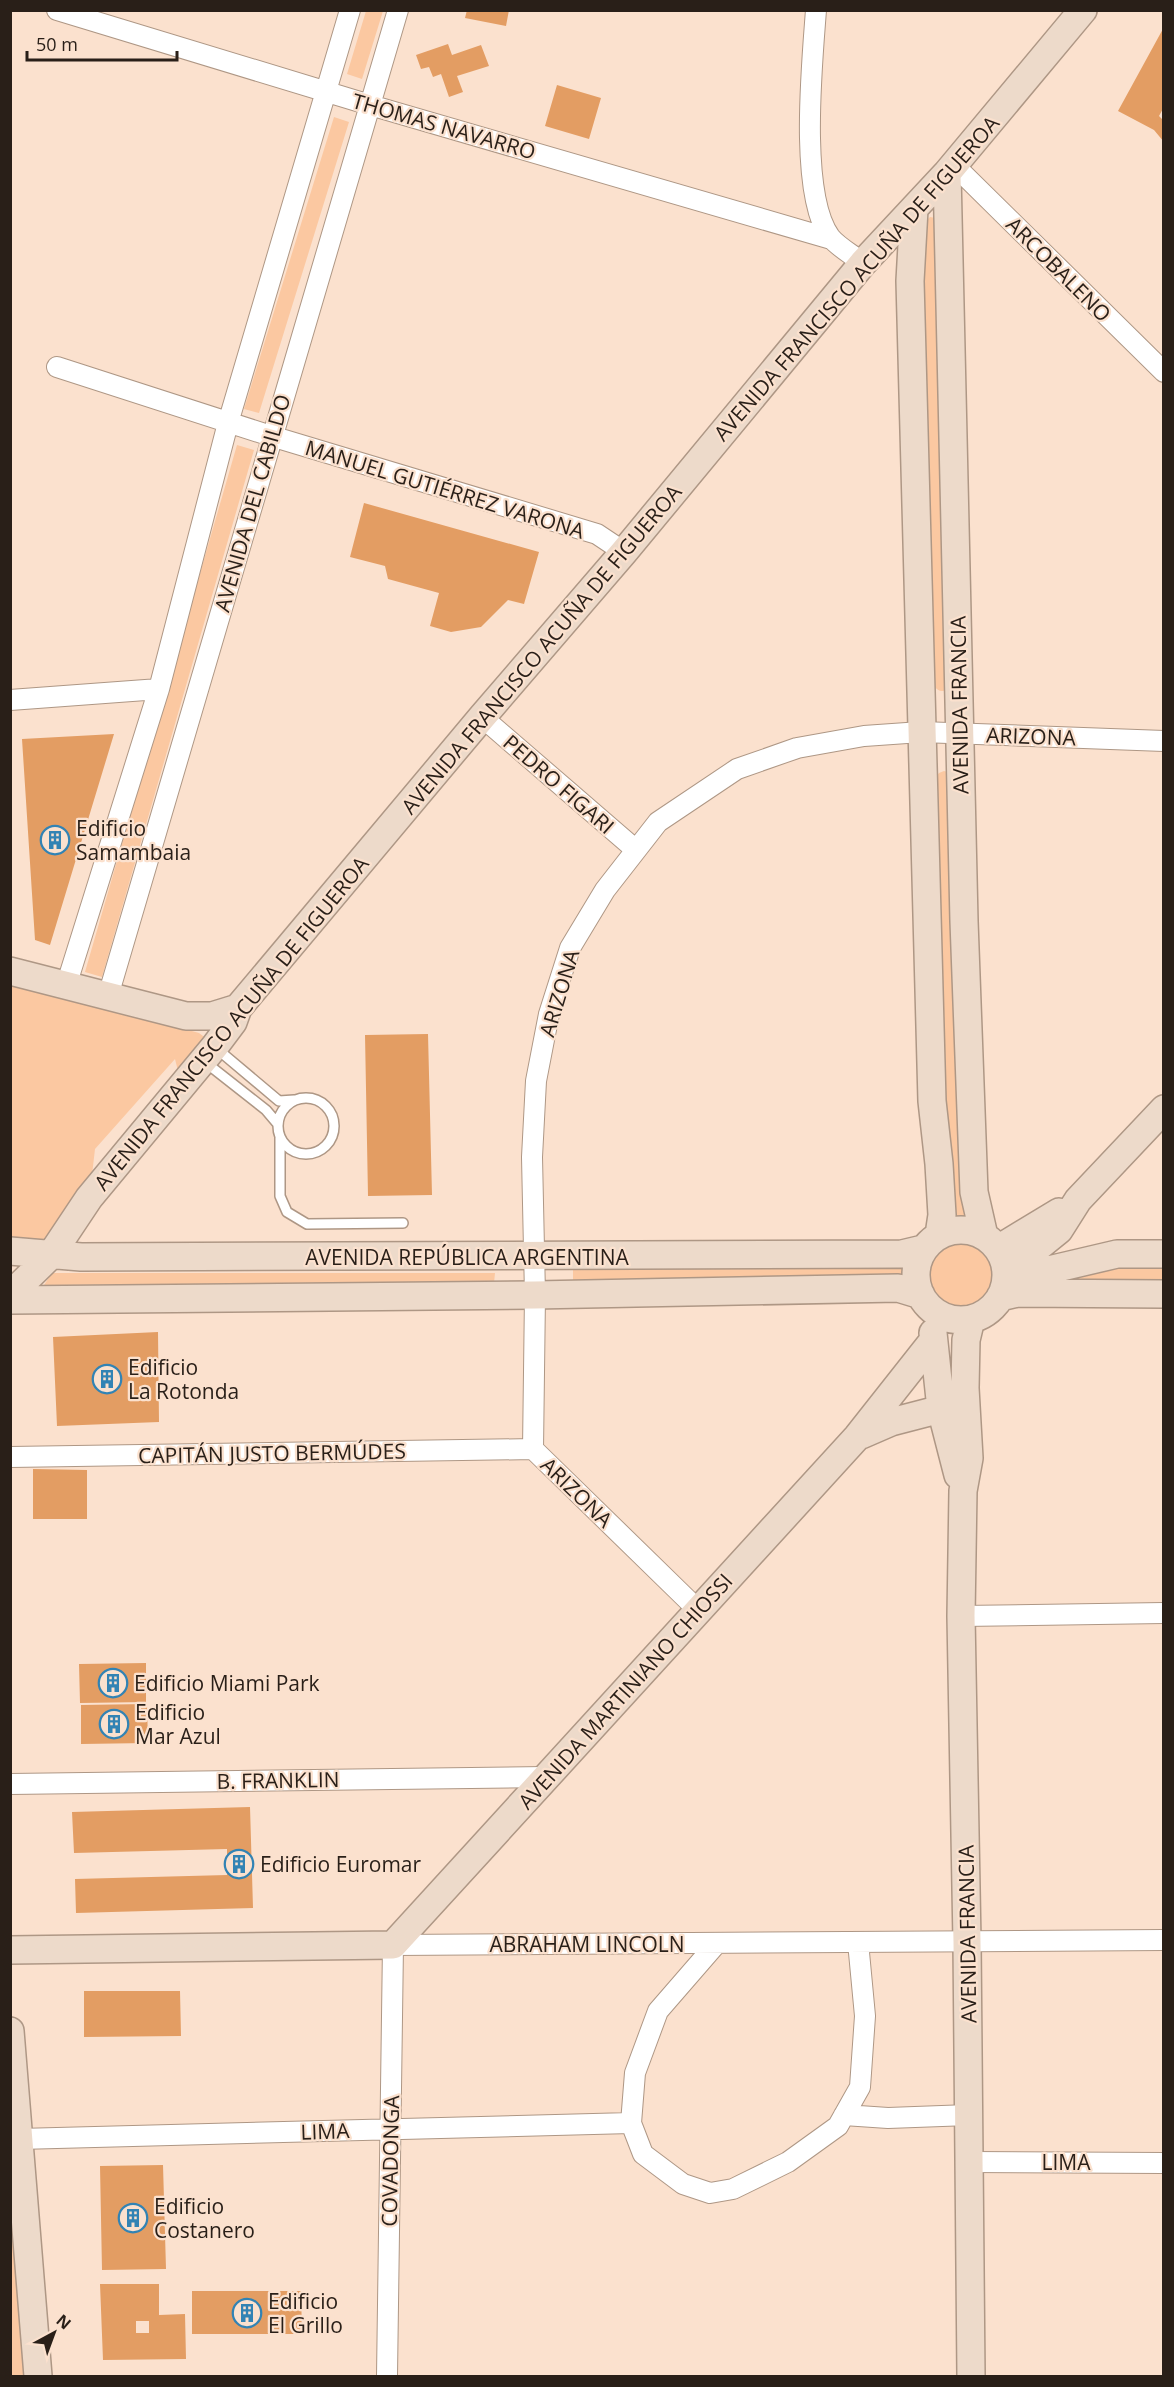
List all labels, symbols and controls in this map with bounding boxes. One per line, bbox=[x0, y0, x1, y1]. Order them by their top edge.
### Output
scale bar bbox=[27, 24, 177, 62]
text: 50 m bbox=[36, 32, 78, 56]
street label: THOMAS NAVARRO bbox=[349, 86, 539, 166]
street label: AVENIDA FRANCISCO ACUÑA DE FIGUEROA bbox=[707, 109, 1005, 446]
street label: ARCOBALENO bbox=[1001, 211, 1117, 327]
street label: AVENIDA DEL CABILDO bbox=[208, 391, 296, 615]
street label: MANUEL GUTIÉRREZ VARONA bbox=[302, 433, 589, 545]
street label: AVENIDA FRANCISCO ACUÑA DE FIGUEROA bbox=[395, 478, 688, 820]
street label: AVENIDA FRANCIA bbox=[943, 615, 975, 794]
street label: ARIZONA bbox=[986, 720, 1077, 752]
street label: PEDRO FIGARI bbox=[498, 728, 620, 840]
place label: Edificio Samambaia bbox=[76, 814, 191, 866]
building icon: Edificio Samambaia bbox=[39, 824, 71, 856]
street label: AVENIDA FRANCISCO ACUÑA DE FIGUEROA bbox=[87, 850, 375, 1196]
street label: ARIZONA bbox=[533, 945, 586, 1040]
street label: AVENIDA REPÚBLICA ARGENTINA bbox=[305, 1243, 629, 1271]
place label: Edificio La Rotonda bbox=[128, 1353, 239, 1405]
building icon: Edificio La Rotonda bbox=[91, 1363, 123, 1395]
street label: CAPITÁN JUSTO BERMÚDES bbox=[138, 1437, 406, 1469]
street label: ARIZONA bbox=[535, 1451, 619, 1534]
street label: AVENIDA MARTINIANO CHIOSSI bbox=[512, 1567, 738, 1815]
building icon: Edificio Miami Park bbox=[97, 1667, 129, 1699]
place label: Edificio Miami Park bbox=[134, 1669, 320, 1697]
place label: Edificio Mar Azul bbox=[135, 1698, 221, 1750]
building icon: Edificio Mar Azul bbox=[98, 1708, 130, 1740]
street label: B. FRANKLIN bbox=[216, 1765, 340, 1795]
street label: AVENIDA FRANCIA bbox=[951, 1844, 983, 2023]
building icon: Edificio Euromar bbox=[223, 1848, 255, 1880]
place label: Edificio Euromar bbox=[260, 1850, 422, 1878]
street label: ABRAHAM LINCOLN bbox=[489, 1930, 685, 1958]
street label: COVADONGA bbox=[375, 2094, 405, 2227]
street label: LIMA bbox=[300, 2116, 351, 2146]
street label: LIMA bbox=[1042, 2148, 1091, 2176]
place label: Edificio Costanero bbox=[154, 2192, 255, 2244]
building icon: Edificio Costanero bbox=[117, 2202, 149, 2234]
place label: Edificio El Grillo bbox=[268, 2287, 343, 2339]
building icon: Edificio El Grillo bbox=[231, 2297, 263, 2329]
north arrow bbox=[24, 2303, 84, 2363]
text: N bbox=[52, 2309, 76, 2334]

